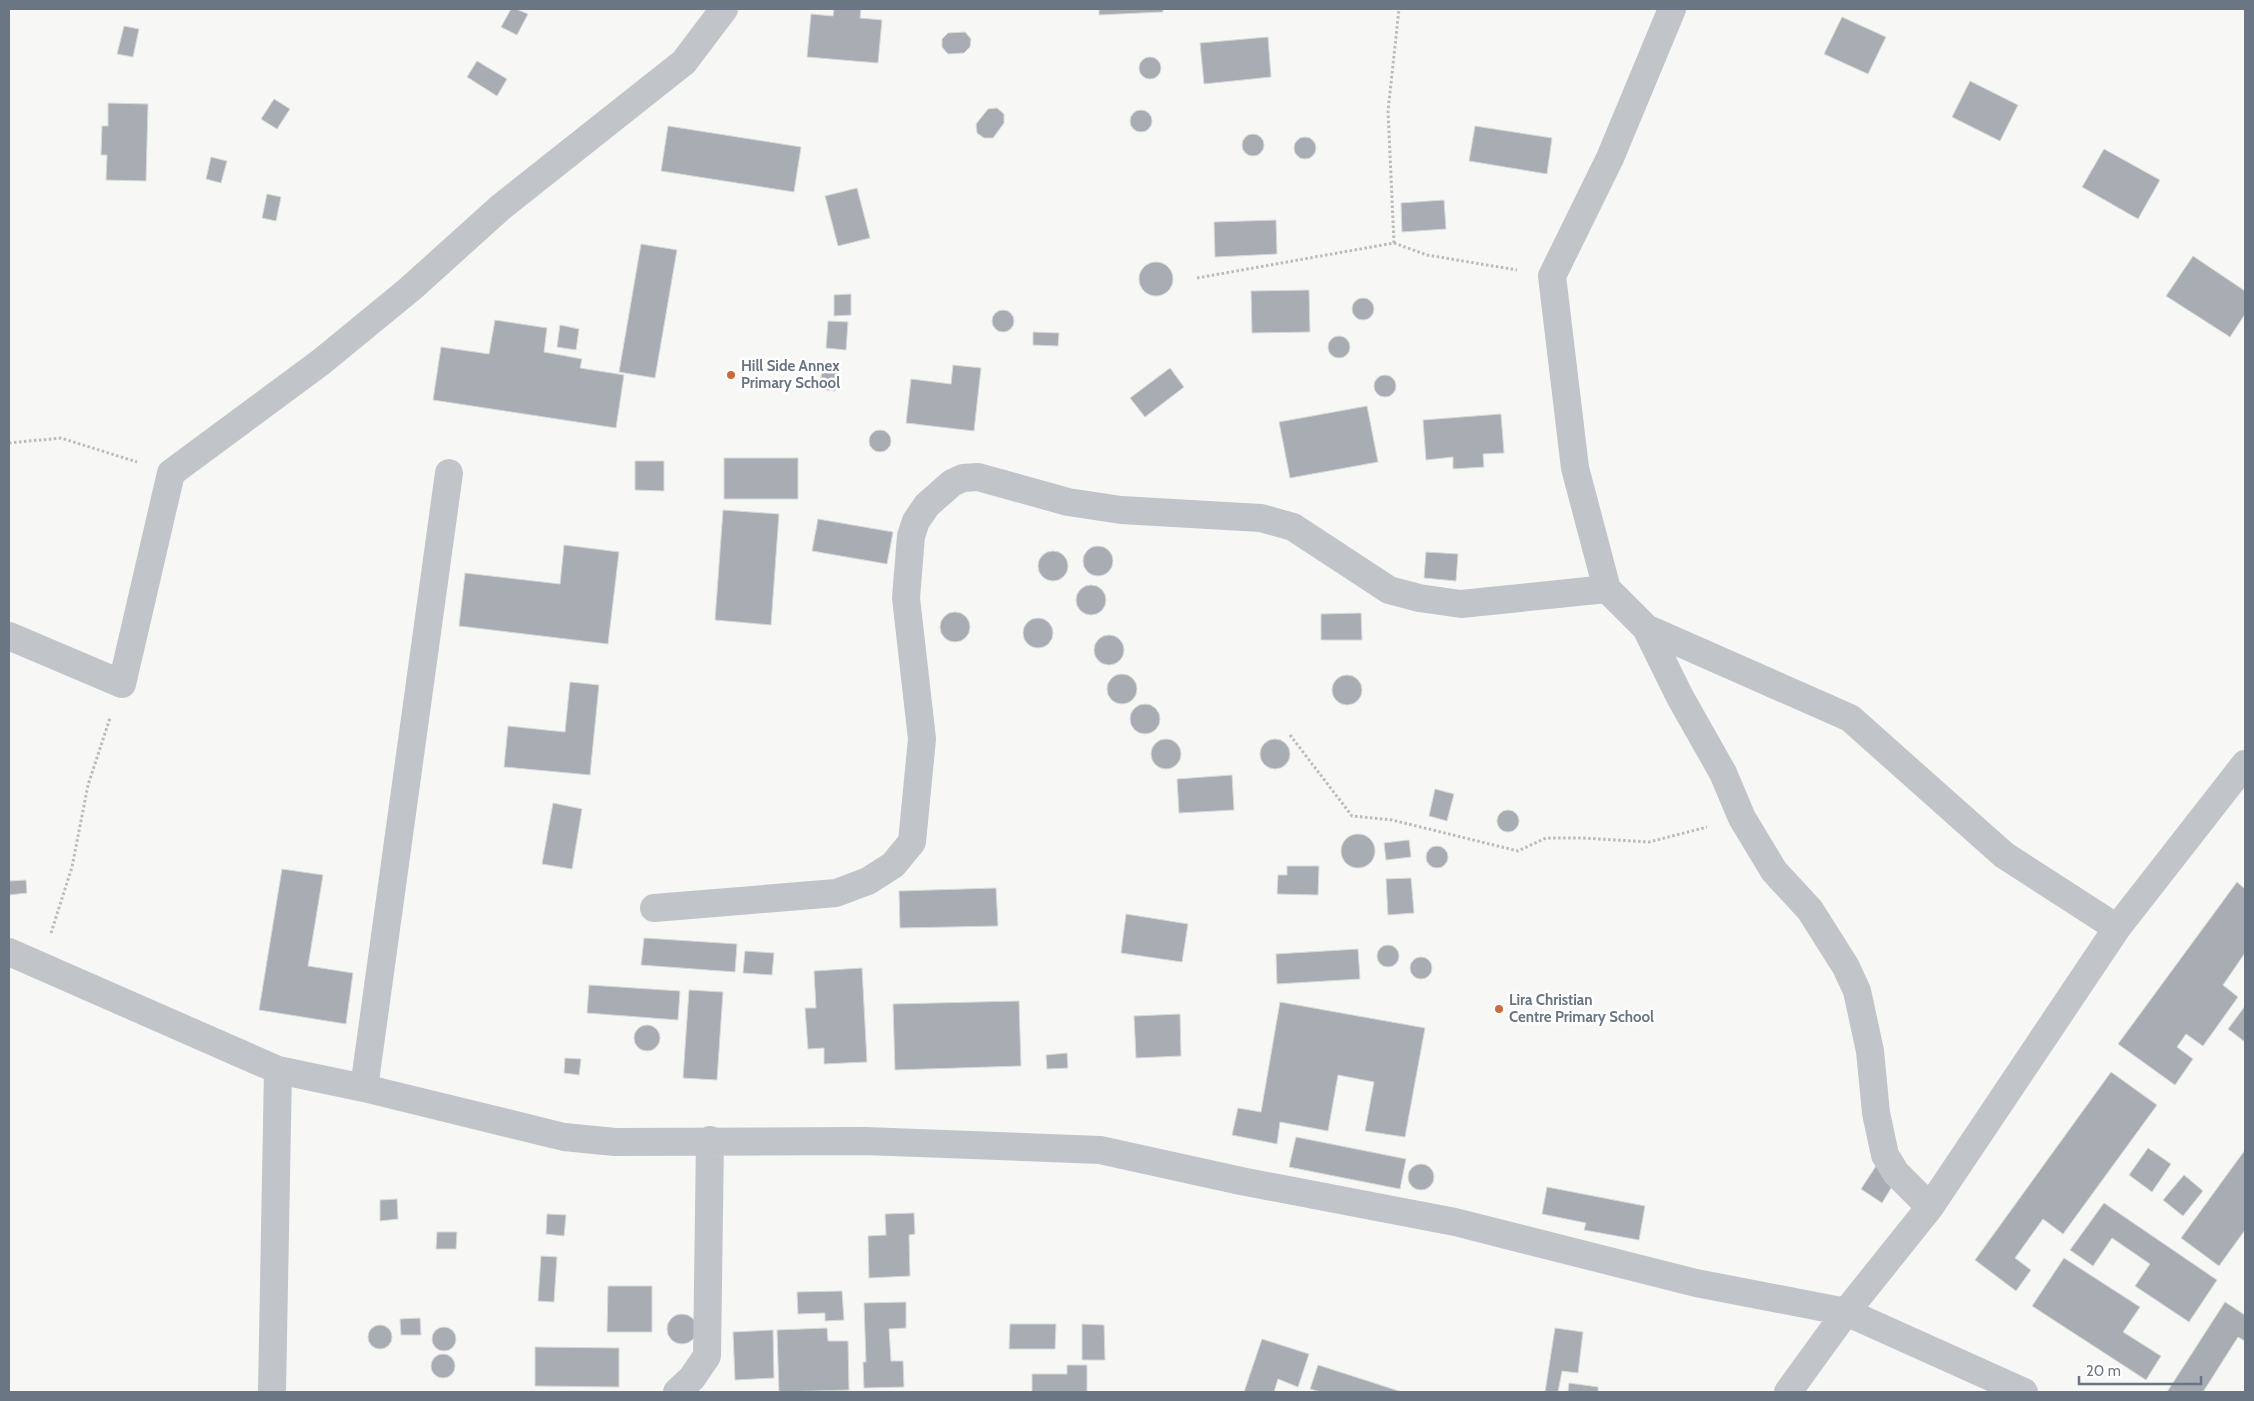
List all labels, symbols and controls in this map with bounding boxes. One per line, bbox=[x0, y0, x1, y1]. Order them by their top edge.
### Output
place label: Hill Side Annex Primary School bbox=[741, 357, 840, 392]
marker: Hill Side Annex Primary School bbox=[725, 369, 737, 381]
place label: Lira Christian Centre Primary School bbox=[1509, 991, 1654, 1026]
marker: Lira Christian Centre Primary School bbox=[1493, 1003, 1505, 1015]
scale bar bbox=[2079, 1354, 2202, 1386]
text: 20 m bbox=[2086, 1362, 2121, 1380]

